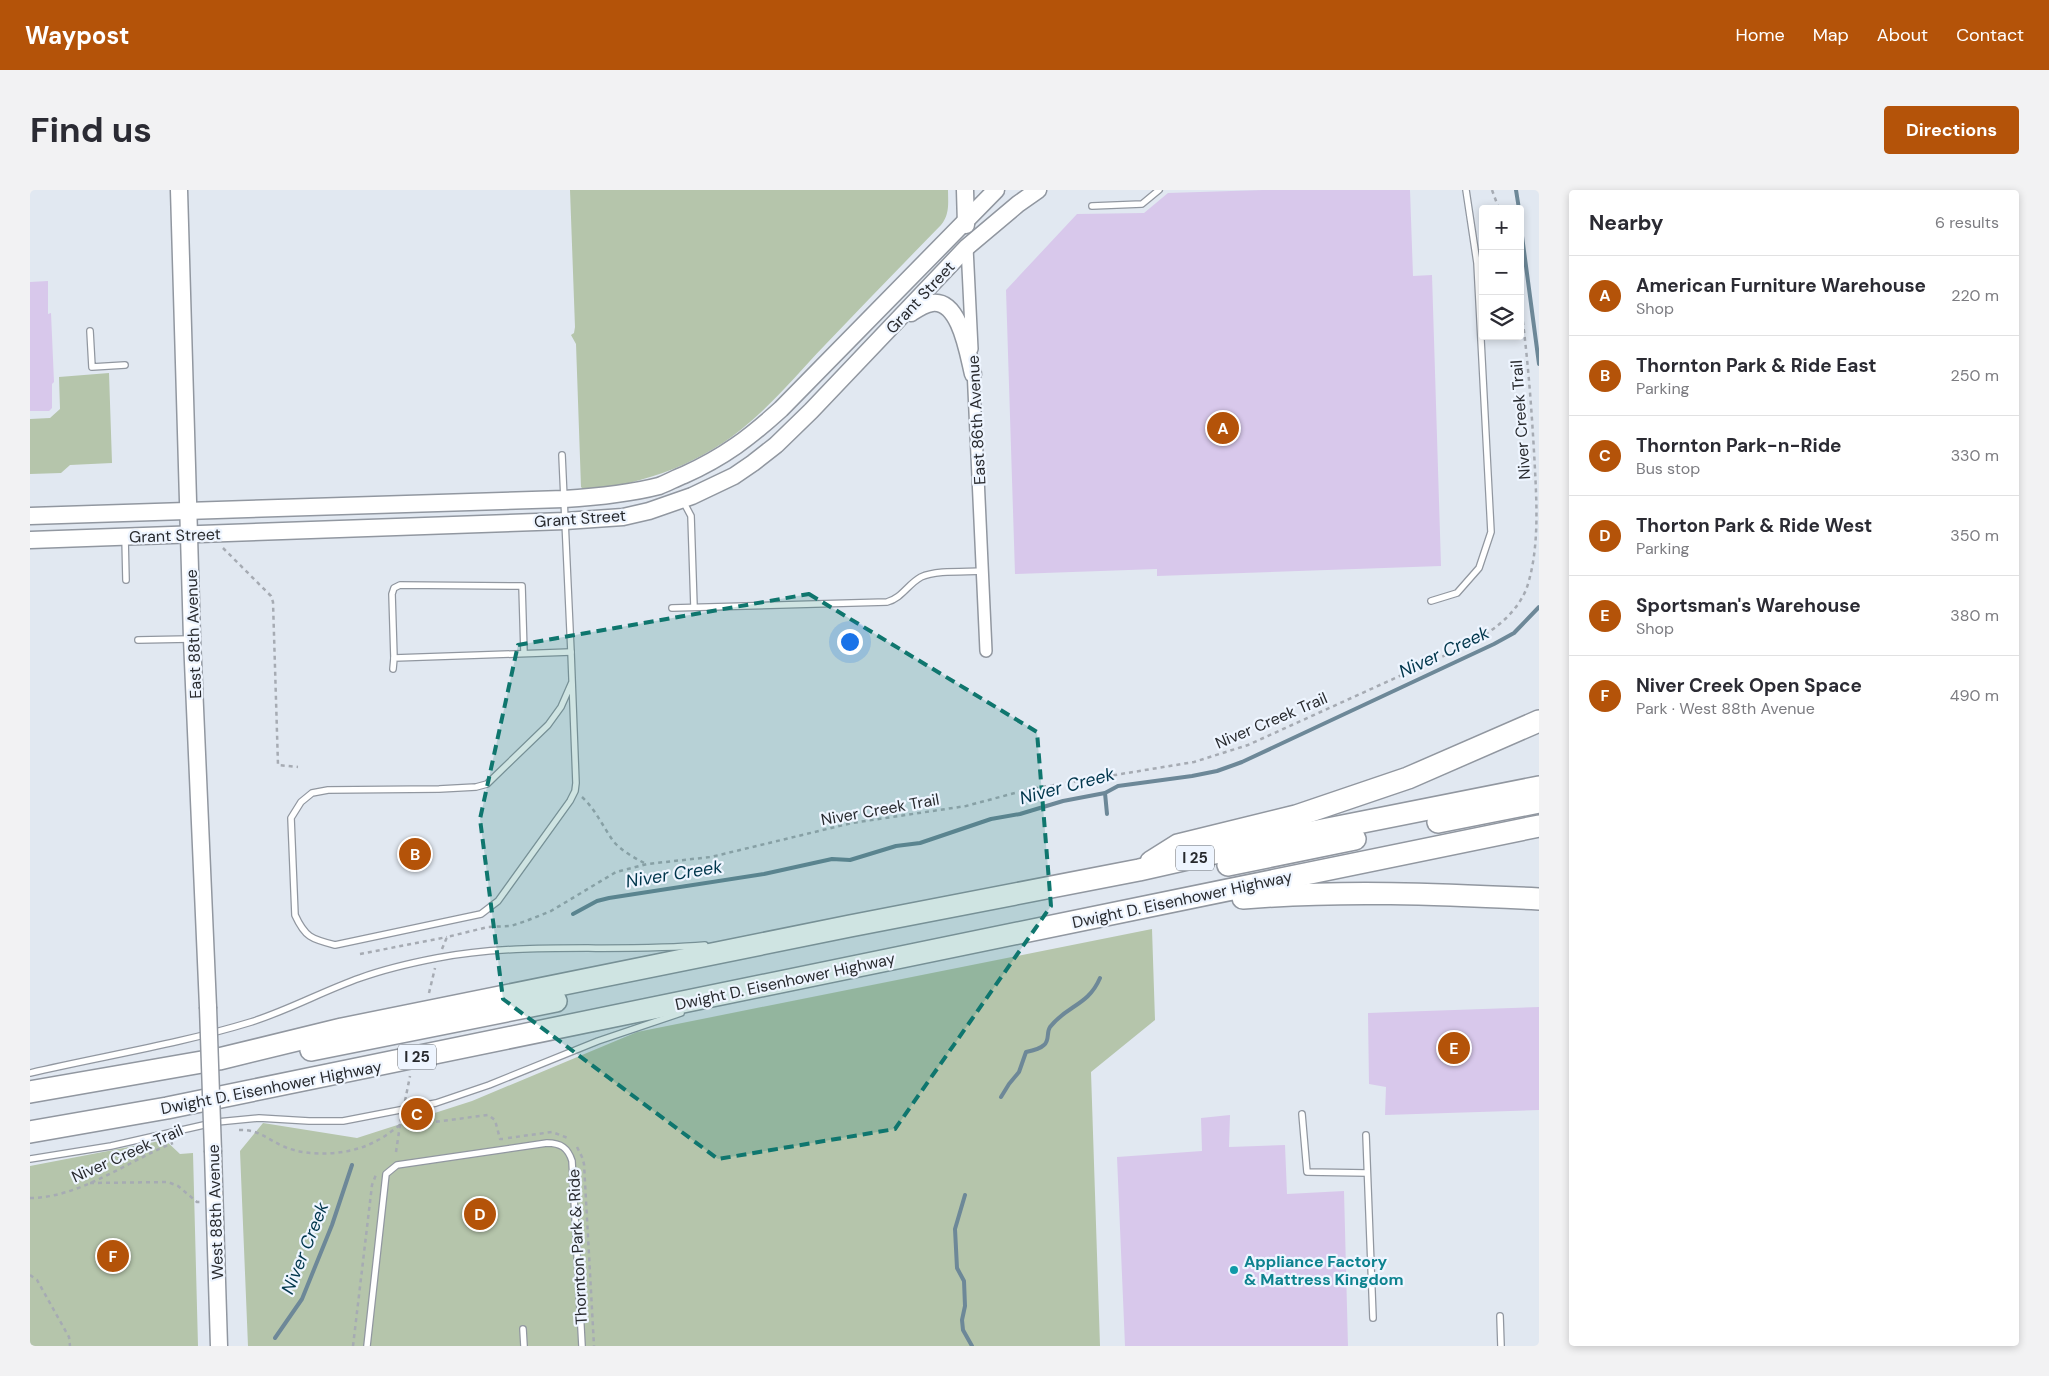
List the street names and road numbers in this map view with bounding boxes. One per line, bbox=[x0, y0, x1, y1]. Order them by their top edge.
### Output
street label: Grant Street bbox=[881, 257, 959, 338]
street label: East 86th Avenue bbox=[963, 355, 990, 485]
street label: Niver Creek Trail bbox=[1506, 359, 1535, 480]
street label: Grant Street bbox=[534, 505, 627, 532]
street label: Grant Street bbox=[129, 523, 221, 548]
street label: East 88th Avenue bbox=[181, 569, 206, 699]
street label: Niver Creek Trail bbox=[1212, 687, 1330, 754]
street label: Niver Creek Trail bbox=[819, 789, 941, 830]
road number: I 25 bbox=[1176, 846, 1214, 870]
street label: Dwight D. Eisenhower Highway bbox=[1070, 866, 1294, 933]
street label: Dwight D. Eisenhower Highway bbox=[673, 948, 897, 1015]
road number: I 25 bbox=[398, 1044, 436, 1070]
street label: Dwight D. Eisenhower Highway bbox=[159, 1056, 383, 1119]
street label: Niver Creek Trail bbox=[68, 1119, 186, 1187]
street label: West 88th Avenue bbox=[203, 1144, 228, 1280]
street label: Thornton Park & Ride bbox=[563, 1168, 592, 1325]

